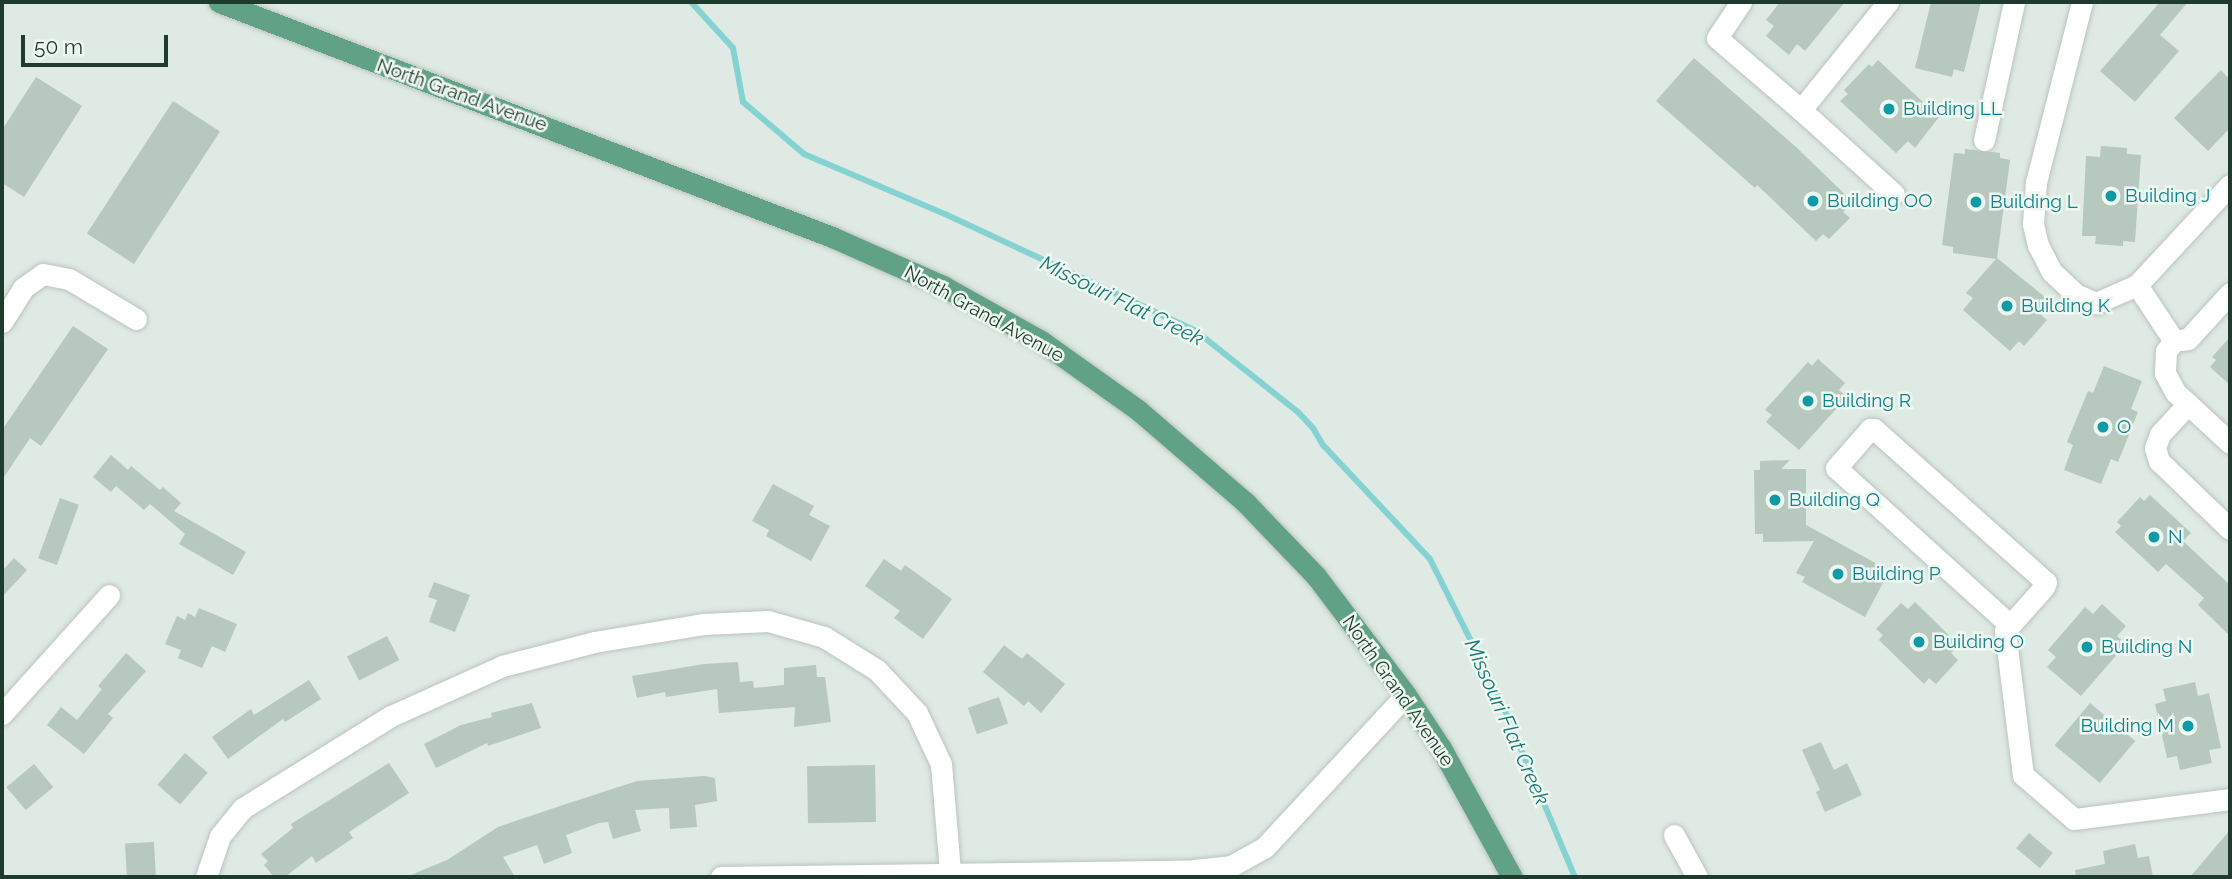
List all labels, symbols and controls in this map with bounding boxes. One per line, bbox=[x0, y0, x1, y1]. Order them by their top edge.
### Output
scale bar bbox=[24, 21, 172, 65]
text: 50 m bbox=[34, 34, 83, 59]
street label: North Grand Avenue bbox=[374, 54, 550, 136]
place label: Building LL bbox=[1903, 98, 2002, 120]
marker: Building LL bbox=[1881, 101, 1897, 117]
place label: Building J bbox=[2125, 185, 2211, 207]
marker: Building J bbox=[2103, 188, 2119, 204]
place label: Building OO bbox=[1827, 190, 1932, 212]
place label: Building L bbox=[1990, 191, 2078, 213]
marker: Building OO bbox=[1805, 193, 1821, 209]
marker: Building L bbox=[1968, 194, 1984, 210]
water label: Missouri Flat Creek bbox=[1036, 250, 1208, 352]
street label: North Grand Avenue bbox=[900, 260, 1068, 368]
place label: Building K bbox=[2021, 295, 2110, 317]
marker: Building K bbox=[1999, 298, 2015, 314]
place label: Building R bbox=[1822, 390, 1911, 412]
marker: Building R bbox=[1800, 393, 1816, 409]
place label: O bbox=[2117, 416, 2131, 438]
marker: O bbox=[2095, 419, 2111, 435]
place label: Building Q bbox=[1789, 489, 1880, 511]
marker: Building Q bbox=[1767, 492, 1783, 508]
place label: N bbox=[2168, 526, 2183, 548]
marker: N bbox=[2146, 529, 2162, 545]
place label: Building P bbox=[1852, 563, 1941, 585]
marker: Building P bbox=[1830, 566, 1846, 582]
street label: North Grand Avenue bbox=[1337, 611, 1459, 771]
place label: Building O bbox=[1933, 631, 2024, 653]
marker: Building O bbox=[1911, 634, 1927, 650]
water label: Missouri Flat Creek bbox=[1459, 635, 1555, 809]
place label: Building N bbox=[2101, 636, 2193, 658]
marker: Building N bbox=[2079, 639, 2095, 655]
place label: Building M bbox=[2080, 715, 2174, 737]
marker: Building M bbox=[2180, 718, 2196, 734]

